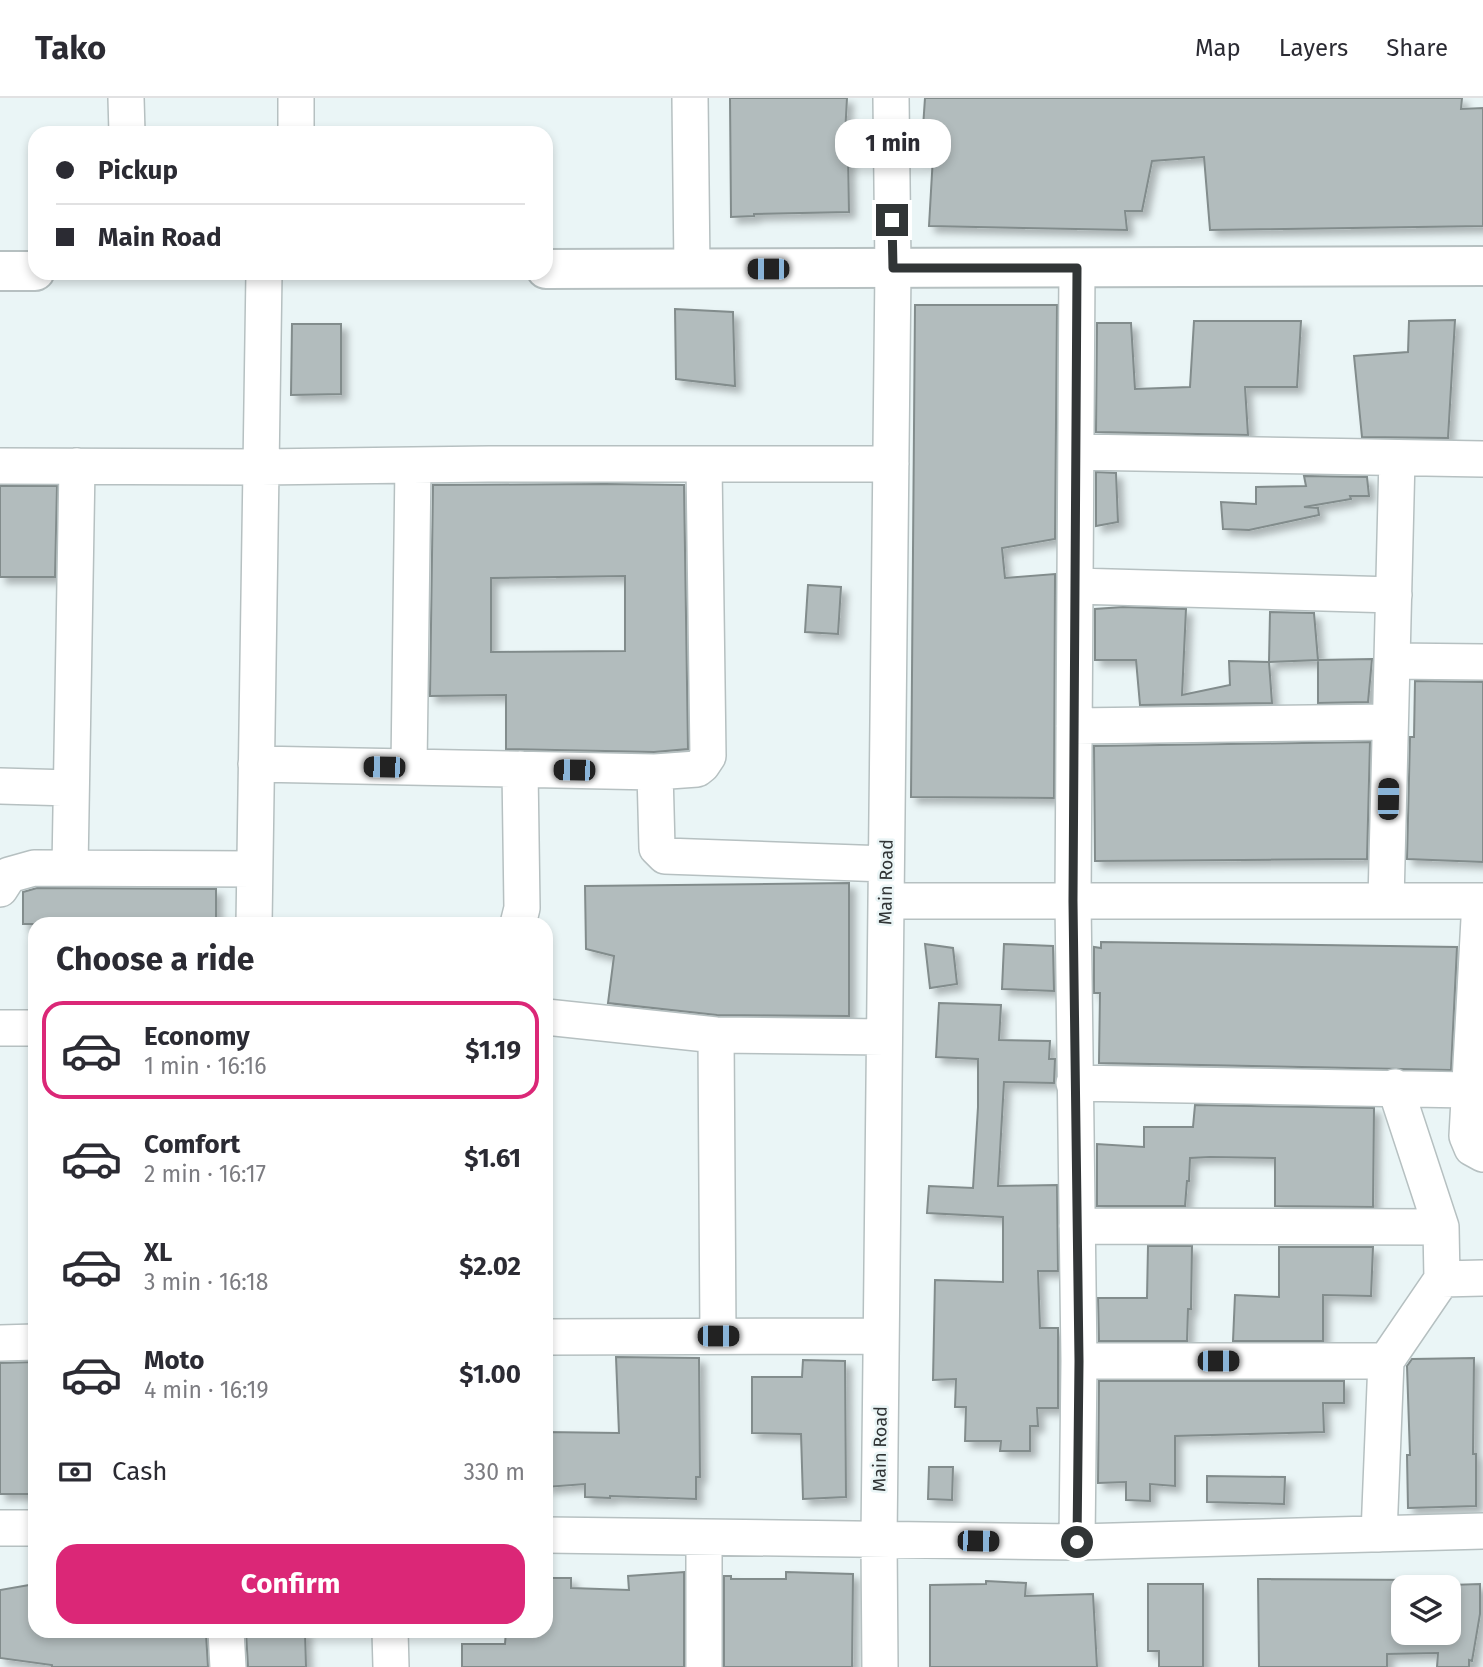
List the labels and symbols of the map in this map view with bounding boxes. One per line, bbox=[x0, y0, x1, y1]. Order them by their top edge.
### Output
callout: 1 min bbox=[834, 118, 950, 167]
route end bbox=[876, 204, 908, 236]
car bbox=[748, 259, 790, 280]
car bbox=[363, 756, 406, 778]
car bbox=[553, 759, 596, 781]
car bbox=[1378, 778, 1399, 820]
street label: Main Road bbox=[874, 839, 898, 925]
car bbox=[698, 1326, 740, 1347]
car bbox=[1198, 1351, 1240, 1372]
street label: Main Road bbox=[868, 1406, 892, 1492]
route start bbox=[1061, 1526, 1093, 1558]
car bbox=[957, 1530, 1000, 1552]

